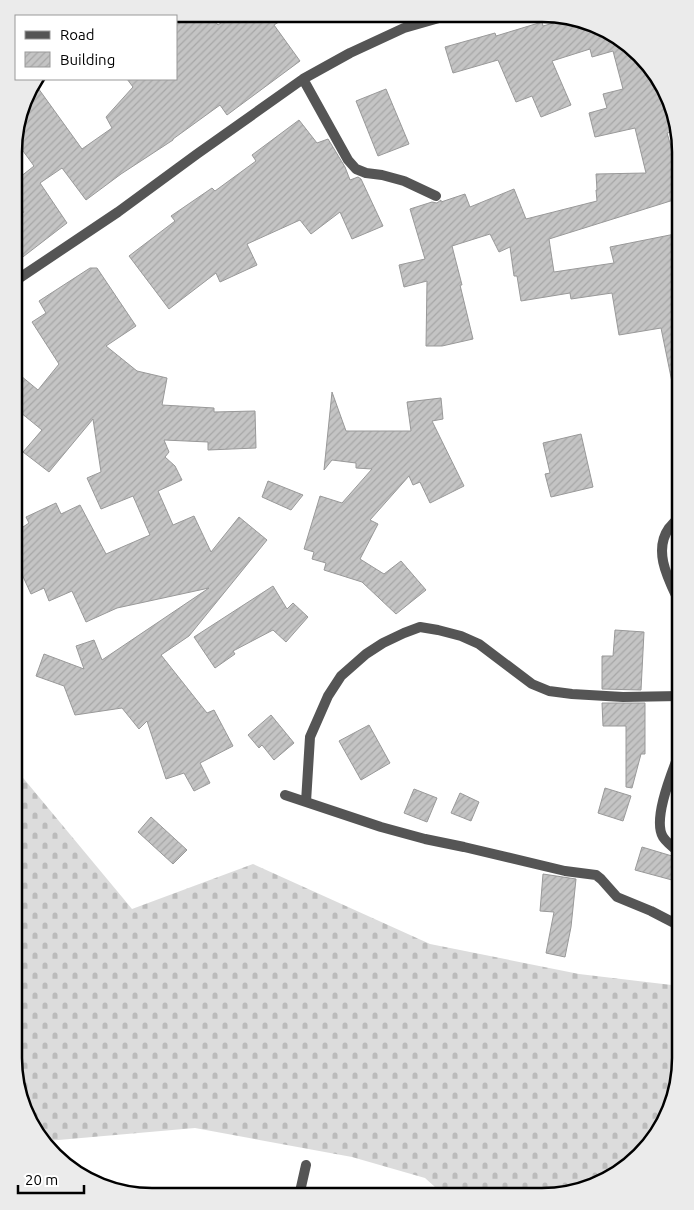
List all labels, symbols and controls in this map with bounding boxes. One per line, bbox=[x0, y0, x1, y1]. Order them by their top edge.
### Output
legend bbox=[15, 15, 178, 80]
text: Road bbox=[60, 26, 95, 43]
text: Building bbox=[60, 51, 115, 68]
scale bar bbox=[18, 1162, 84, 1194]
text: 20 m bbox=[25, 1171, 58, 1188]

